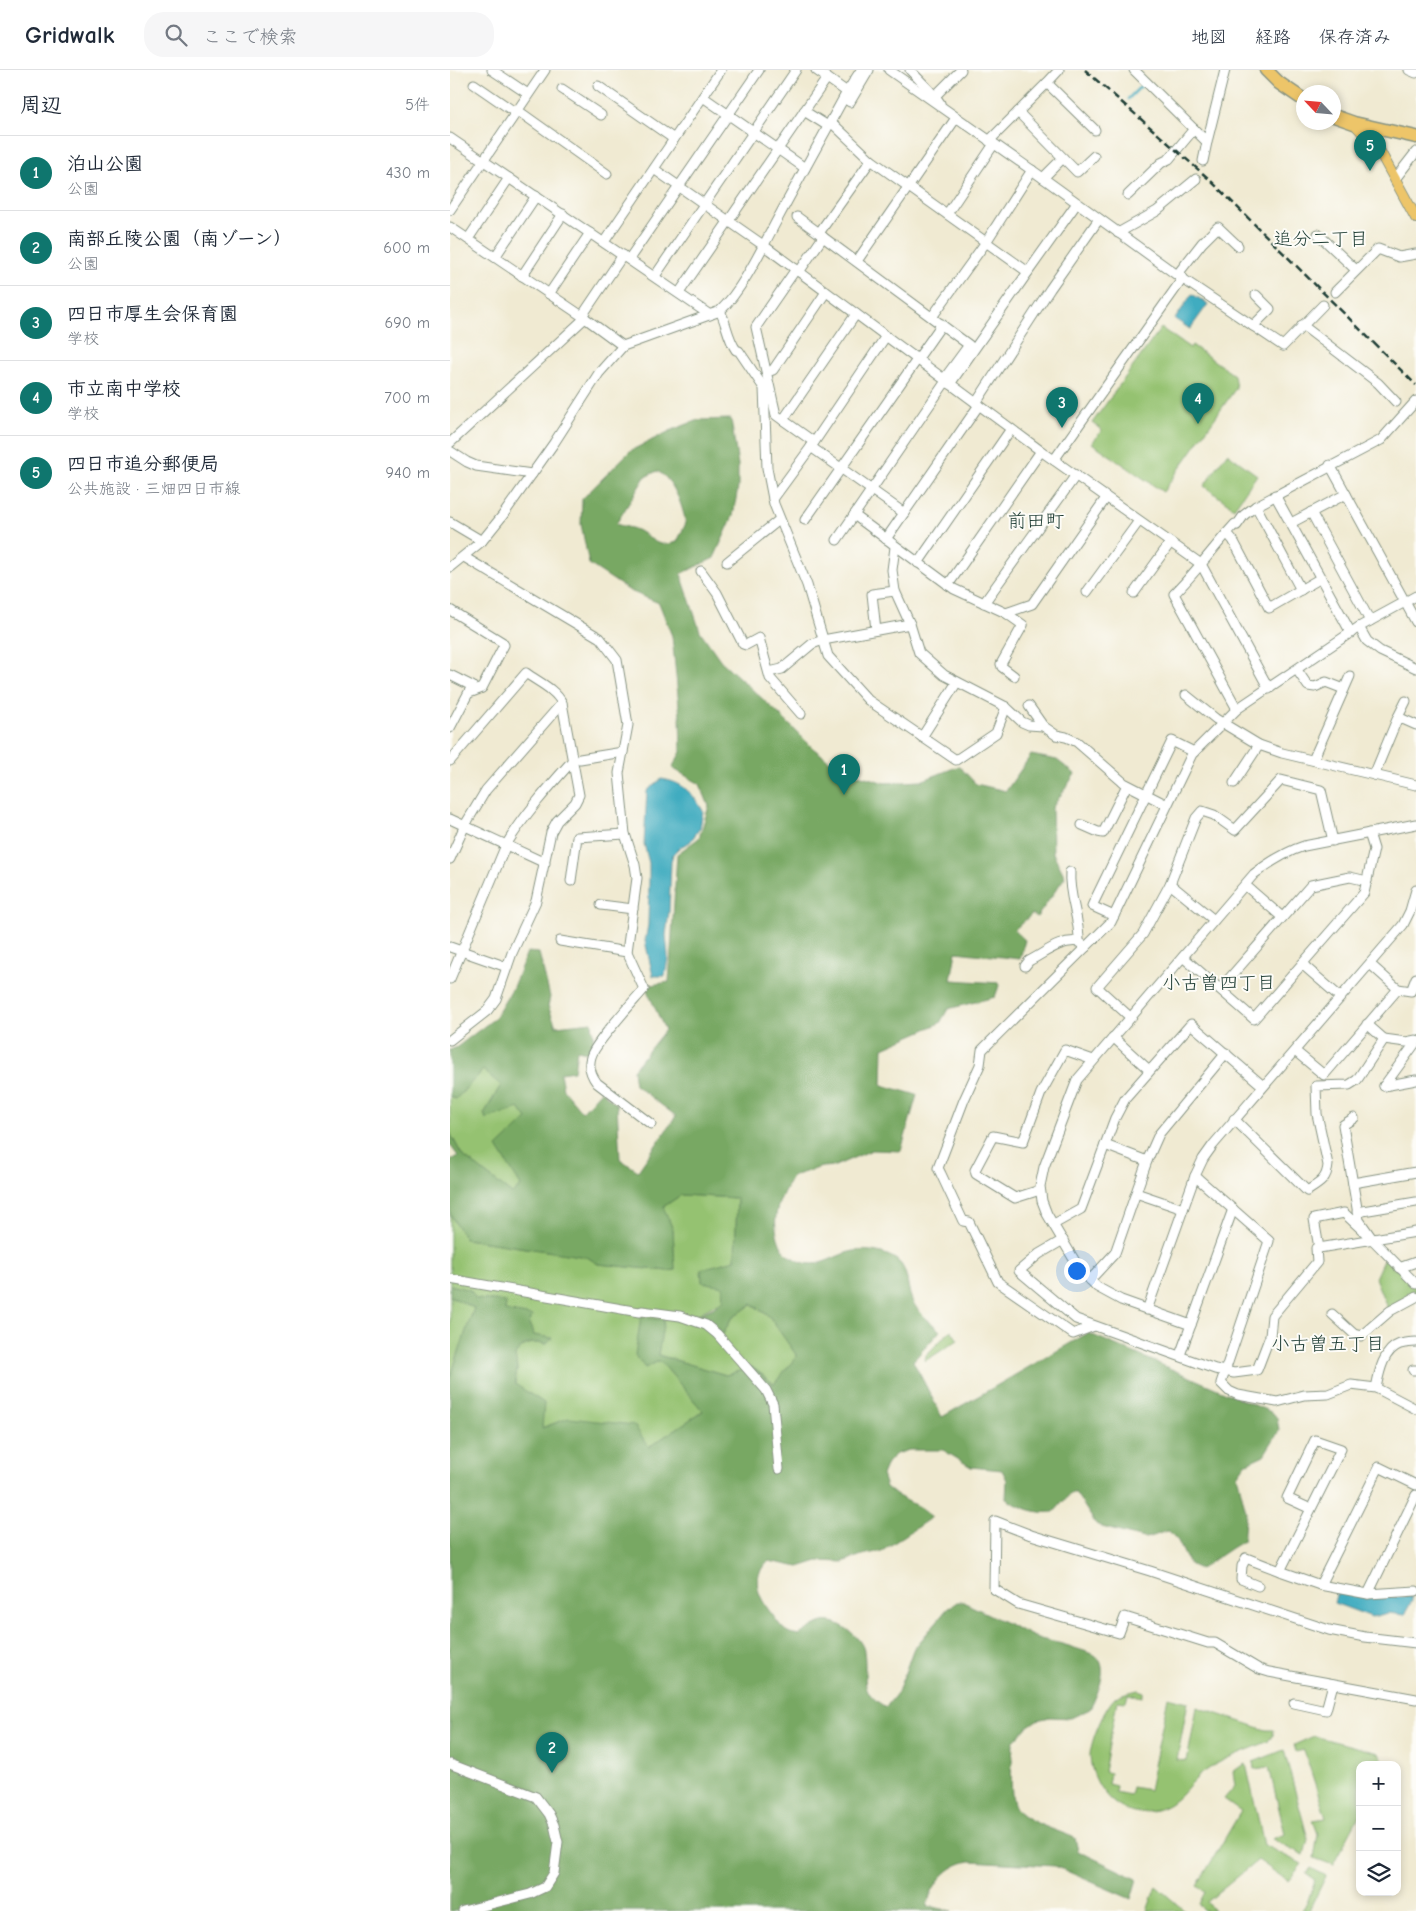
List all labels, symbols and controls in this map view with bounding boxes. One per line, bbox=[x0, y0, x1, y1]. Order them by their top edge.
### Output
search box bbox=[144, 12, 494, 57]
text: Gridwalk bbox=[25, 21, 114, 49]
icon: search bbox=[162, 21, 190, 49]
text: ここで検索 bbox=[202, 26, 297, 48]
text: 地図 bbox=[1191, 27, 1227, 48]
text: 経路 bbox=[1255, 27, 1291, 48]
text: 保存済み bbox=[1319, 27, 1391, 48]
north arrow bbox=[1296, 85, 1341, 130]
text: 周辺 bbox=[20, 93, 62, 117]
text: 5件 bbox=[405, 96, 430, 114]
pin: 5 bbox=[1354, 130, 1386, 171]
text: 泊山公園 bbox=[67, 153, 143, 175]
text: 1 bbox=[33, 164, 39, 182]
text: 430 m bbox=[386, 164, 430, 182]
text: 公園 bbox=[67, 180, 99, 198]
text: 南部丘陵公園（南ゾーン） bbox=[67, 228, 292, 250]
district label: 追分二丁目 bbox=[1273, 228, 1369, 250]
text: 2 bbox=[32, 239, 40, 257]
text: 600 m bbox=[383, 239, 430, 257]
text: 公園 bbox=[67, 255, 99, 273]
text: 四日市厚生会保育園 bbox=[67, 303, 238, 325]
text: 3 bbox=[32, 314, 40, 332]
text: 690 m bbox=[385, 314, 430, 332]
text: 学校 bbox=[67, 330, 99, 348]
text: 市立南中学校 bbox=[67, 378, 181, 400]
pin: 4 bbox=[1182, 383, 1214, 424]
pin: 3 bbox=[1046, 387, 1078, 428]
text: 4 bbox=[32, 389, 40, 407]
text: 700 m bbox=[384, 389, 430, 407]
text: 学校 bbox=[67, 405, 99, 423]
text: 四日市追分郵便局 bbox=[67, 453, 219, 475]
text: 5 bbox=[32, 464, 40, 482]
text: 940 m bbox=[385, 464, 430, 482]
text: 公共施設 · 三畑四日市線 bbox=[67, 480, 241, 498]
district label: 前田町 bbox=[1007, 510, 1065, 532]
pin: 1 bbox=[828, 754, 860, 795]
district label: 小古曽四丁目 bbox=[1162, 972, 1276, 994]
your location bbox=[1064, 1258, 1090, 1284]
district label: 小古曽五丁目 bbox=[1271, 1333, 1385, 1355]
pin: 2 bbox=[536, 1732, 568, 1773]
map controls bbox=[1356, 1761, 1401, 1896]
button: + bbox=[1356, 1761, 1401, 1806]
button: − bbox=[1356, 1806, 1401, 1851]
button: layers bbox=[1356, 1851, 1401, 1896]

